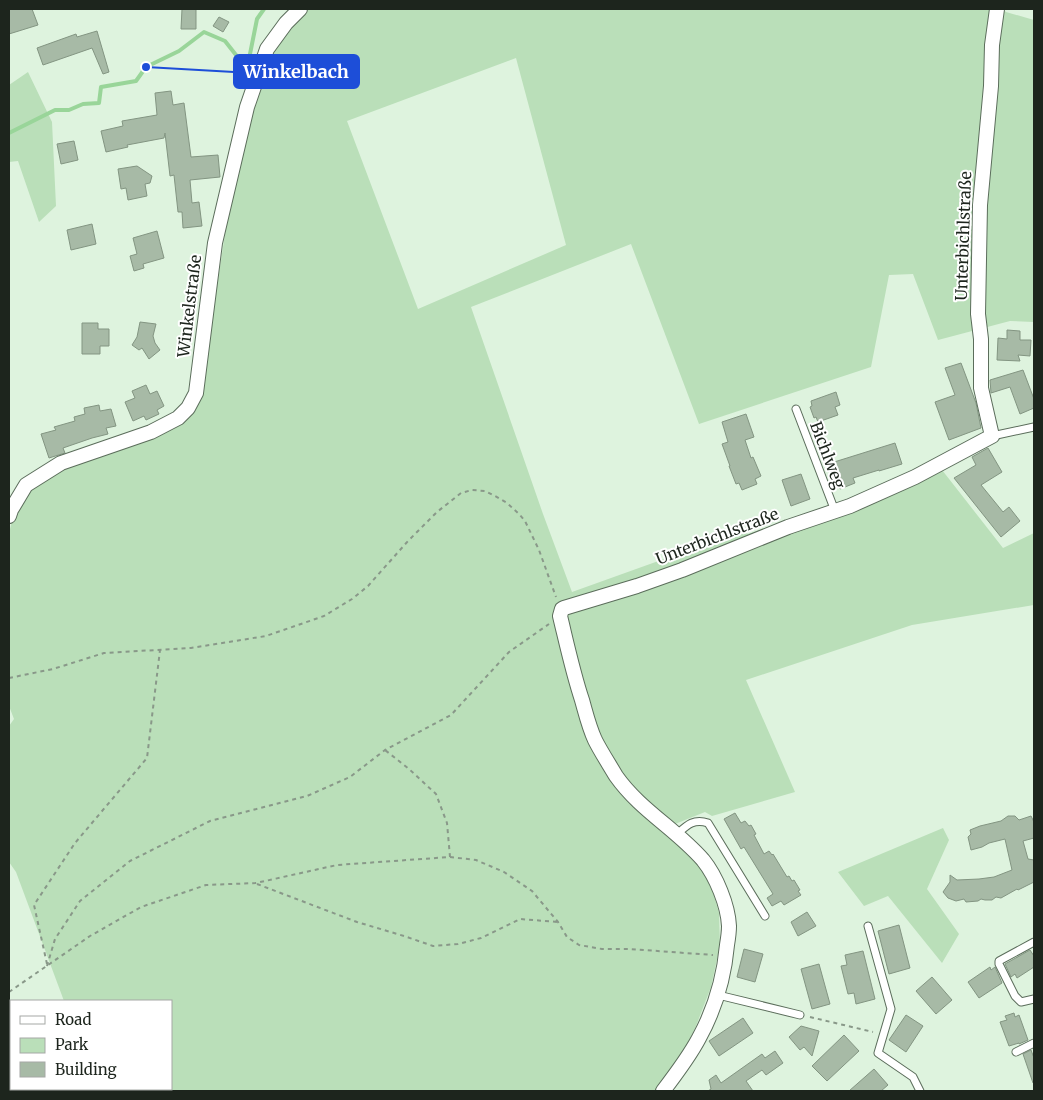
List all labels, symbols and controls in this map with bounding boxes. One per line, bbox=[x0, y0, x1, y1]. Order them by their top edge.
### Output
callout: Winkelbach bbox=[234, 55, 359, 88]
text: Winkelbach bbox=[242, 60, 349, 83]
street label: Unterbichlstraße bbox=[951, 171, 975, 301]
street label: Winkelstraße bbox=[173, 253, 205, 360]
street label: Bichlweg bbox=[806, 419, 850, 492]
street label: Unterbichlstraße bbox=[653, 503, 781, 569]
legend bbox=[10, 1000, 172, 1090]
text: Road bbox=[55, 1010, 91, 1029]
text: Park bbox=[55, 1035, 89, 1054]
text: Building bbox=[55, 1060, 117, 1079]

